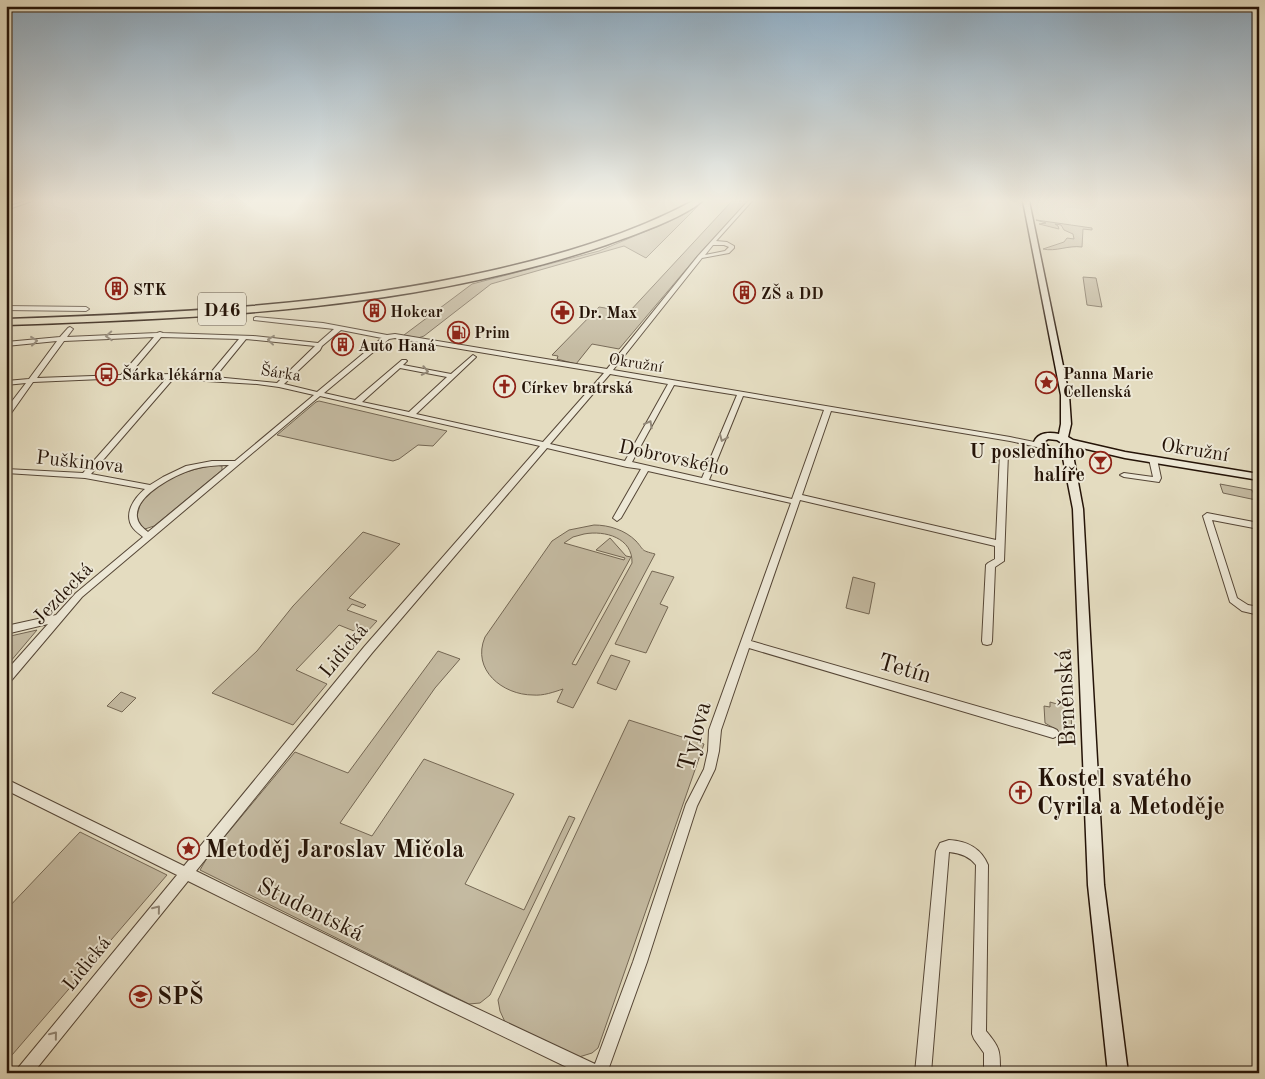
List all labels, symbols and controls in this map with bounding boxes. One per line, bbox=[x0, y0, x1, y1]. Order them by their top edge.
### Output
building icon: STK bbox=[105, 277, 129, 301]
building icon: ZŠ a DD bbox=[733, 281, 757, 305]
place label: STK bbox=[133, 283, 167, 299]
place label: ZŠ a DD bbox=[761, 283, 824, 303]
road number: D46 bbox=[198, 292, 246, 326]
building icon: Hokcar bbox=[362, 299, 386, 323]
pharmacy icon: Dr. Max bbox=[550, 300, 574, 324]
place label: Hokcar bbox=[390, 305, 443, 321]
place label: Dr. Max bbox=[578, 306, 637, 322]
fuel station icon: Prim bbox=[446, 320, 470, 344]
place label: Prim bbox=[474, 326, 510, 342]
one-way arrow bbox=[104, 330, 112, 341]
building icon: Auto Haná bbox=[330, 333, 354, 357]
one-way arrow bbox=[267, 334, 275, 345]
one-way arrow bbox=[30, 336, 38, 347]
place label: Auto Haná bbox=[358, 339, 436, 355]
street label: Okružní bbox=[607, 352, 665, 376]
street label: Šárka bbox=[259, 358, 303, 385]
bus stop icon: Šárka lékárna bbox=[94, 362, 118, 386]
place label: Šárka lékárna bbox=[122, 364, 222, 384]
one-way arrow bbox=[420, 365, 429, 376]
place label: Panna Marie Cellenská bbox=[1063, 367, 1154, 401]
place icon: Panna Marie Cellenská bbox=[1035, 370, 1059, 394]
church icon: Církev bratrská bbox=[493, 375, 517, 399]
place label: Církev bratrská bbox=[521, 381, 633, 397]
one-way arrow bbox=[643, 420, 653, 429]
one-way arrow bbox=[718, 433, 729, 442]
street label: Okružní bbox=[1159, 436, 1231, 466]
street label: Dobrovského bbox=[616, 437, 731, 480]
place label: U posledního halíře bbox=[969, 443, 1085, 486]
street label: Puškinova bbox=[35, 448, 125, 478]
bar icon: U posledního halíře bbox=[1089, 450, 1113, 474]
street label: Jezdecká bbox=[29, 560, 98, 629]
street label: Lidická bbox=[316, 620, 373, 682]
street label: Brněnská bbox=[1052, 648, 1082, 748]
street label: Tetín bbox=[875, 651, 934, 689]
street label: Tylova bbox=[675, 699, 717, 774]
place label: Kostel svatého Cyrila a Metoděje bbox=[1037, 768, 1225, 820]
church icon: Kostel svatého Cyrila a Metoděje bbox=[1009, 780, 1033, 804]
place icon: Metoděj Jaroslav Mičola bbox=[177, 837, 201, 861]
place label: Metoděj Jaroslav Mičola bbox=[205, 839, 464, 863]
street label: Studentská bbox=[253, 875, 368, 947]
one-way arrow bbox=[151, 906, 160, 915]
street label: Lidická bbox=[60, 933, 115, 995]
place label: SPŠ bbox=[157, 980, 204, 1010]
school or university icon: SPŠ bbox=[129, 984, 153, 1008]
one-way arrow bbox=[48, 1032, 56, 1041]

